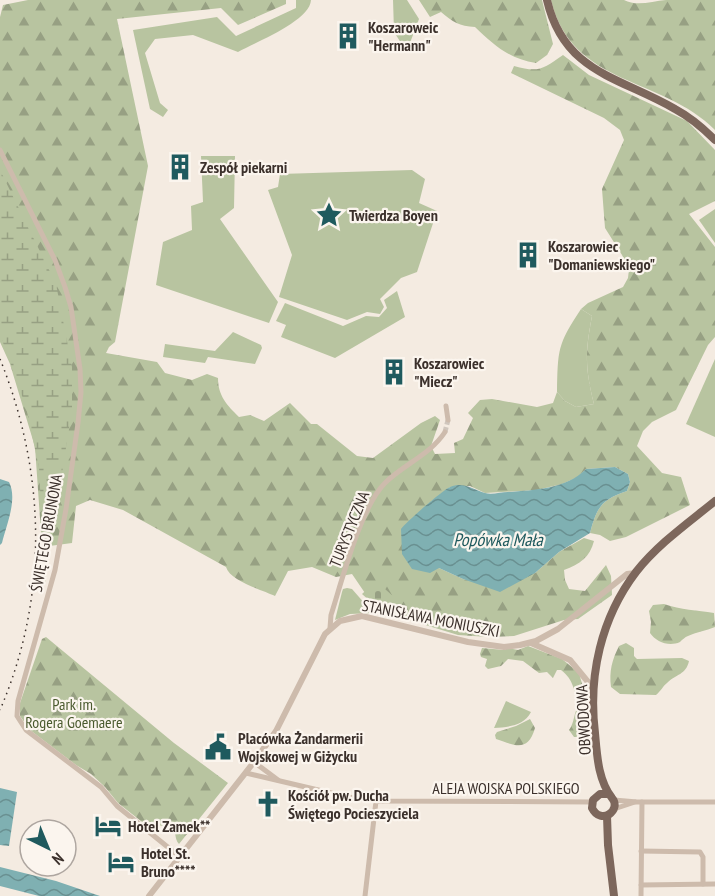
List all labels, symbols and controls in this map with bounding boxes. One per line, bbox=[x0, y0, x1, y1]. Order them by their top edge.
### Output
place label: Koszaroweic "Hermann" bbox=[368, 17, 439, 55]
building icon: Koszaroweic "Hermann" bbox=[333, 21, 363, 51]
building icon: Zespół piekarni bbox=[165, 152, 195, 182]
place label: Zespół piekarni bbox=[200, 157, 288, 177]
place icon: Twierdza Boyen bbox=[314, 200, 344, 230]
place label: Twierdza Boyen bbox=[349, 205, 438, 225]
place label: Koszarowiec "Domaniewskiego" bbox=[548, 236, 655, 274]
building icon: Koszarowiec "Domaniewskiego" bbox=[513, 240, 543, 270]
place label: Koszarowiec "Miecz" bbox=[414, 353, 485, 391]
building icon: Koszarowiec "Miecz" bbox=[379, 357, 409, 387]
street label: ŚWIĘTEGO BRUNONA bbox=[26, 472, 66, 594]
street label: TURYSTYCZNA bbox=[325, 488, 373, 570]
water label: Popówka Mała bbox=[453, 528, 544, 551]
street label: STANISŁAWA MONIUSZKI bbox=[361, 595, 501, 641]
street label: OBWODOWA bbox=[571, 684, 595, 756]
park label: Park im. Rogera Goemaere bbox=[25, 694, 123, 732]
place label: Placówka Żandarmerii Wojskowej w Giżycku bbox=[237, 728, 363, 766]
public building icon: Placówka Żandarmerii Wojskowej w Giżycku bbox=[203, 732, 233, 762]
street label: ALEJA WOJSKA POLSKIEGO bbox=[432, 778, 580, 798]
place label: Kościół pw. Ducha Świętego Pocieszyciela bbox=[288, 785, 419, 823]
church icon: Kościół pw. Ducha Świętego Pocieszyciela bbox=[253, 789, 283, 819]
hotel icon: Hotel Zamek** bbox=[93, 811, 123, 841]
place label: Hotel Zamek** bbox=[128, 816, 210, 836]
north arrow bbox=[18, 818, 78, 878]
place label: Hotel St. Bruno**** bbox=[141, 843, 195, 881]
hotel icon: Hotel St. Bruno**** bbox=[106, 847, 136, 877]
text: N bbox=[48, 849, 68, 869]

